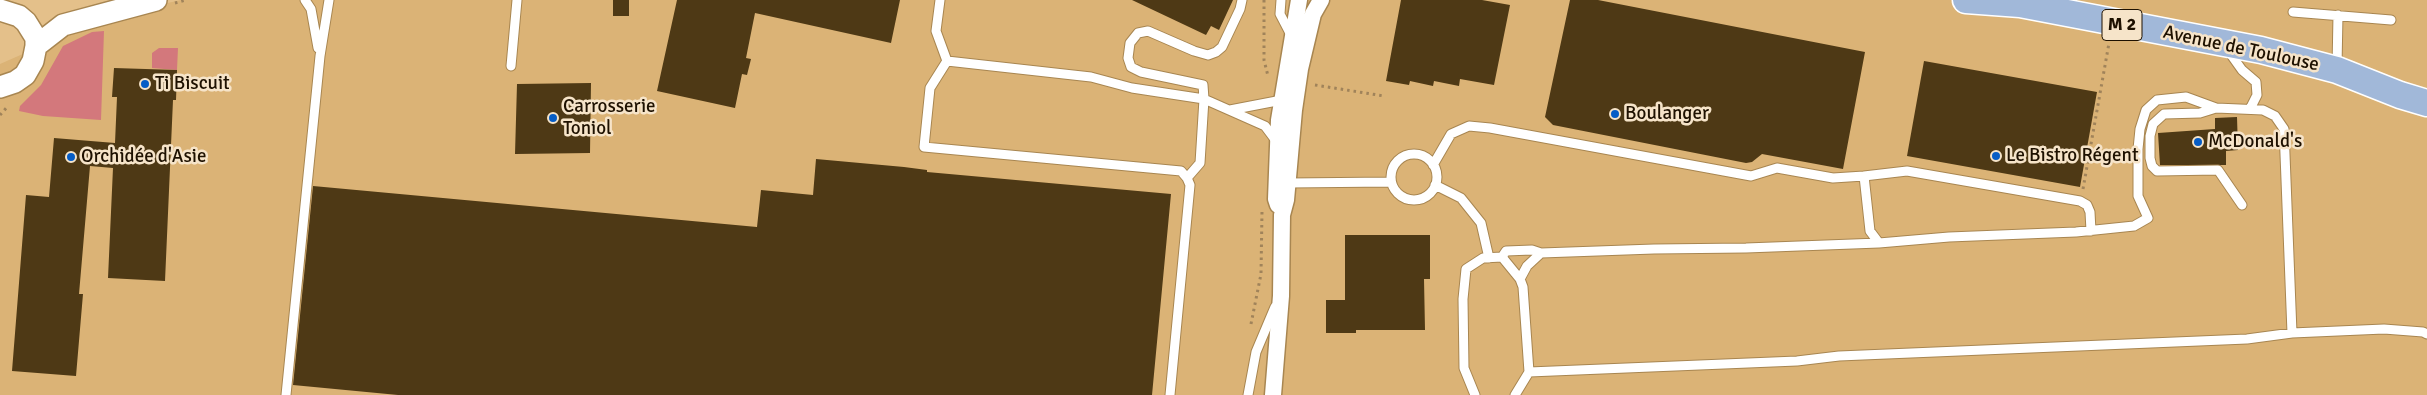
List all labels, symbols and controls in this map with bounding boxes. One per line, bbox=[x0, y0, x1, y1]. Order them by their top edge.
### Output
road number: M 2 bbox=[2102, 10, 2142, 40]
street label: Avenue de Toulouse bbox=[2161, 21, 2321, 77]
place label: Ti Biscuit bbox=[155, 73, 230, 95]
marker: Ti Biscuit bbox=[139, 78, 151, 90]
place label: Carrosserie Toniol bbox=[563, 96, 656, 140]
place label: Boulanger bbox=[1625, 103, 1709, 125]
marker: Boulanger bbox=[1609, 108, 1621, 120]
marker: Carrosserie Toniol bbox=[547, 112, 559, 124]
place label: McDonald's bbox=[2208, 131, 2302, 153]
marker: McDonald's bbox=[2192, 136, 2204, 148]
place label: Le Bistro Régent bbox=[2006, 145, 2139, 167]
place label: Orchidée d'Asie bbox=[81, 146, 206, 168]
marker: Le Bistro Régent bbox=[1990, 150, 2002, 162]
marker: Orchidée d'Asie bbox=[65, 151, 77, 163]

